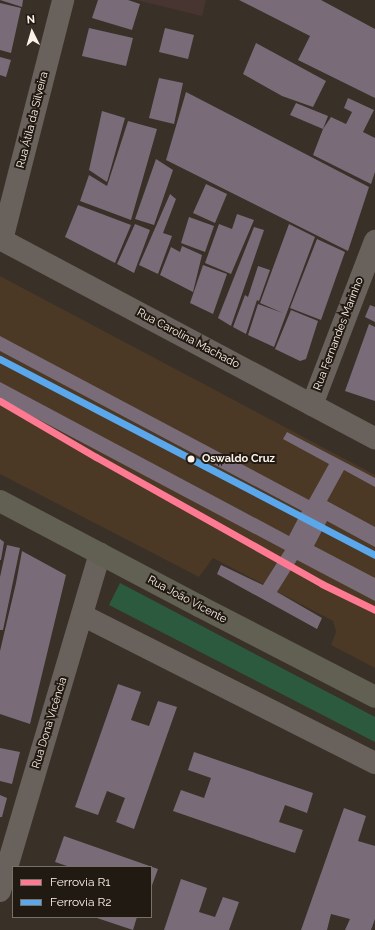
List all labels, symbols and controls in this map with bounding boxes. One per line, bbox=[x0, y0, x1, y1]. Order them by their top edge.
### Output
north arrow bbox=[12, 12, 52, 52]
text: N bbox=[26, 13, 36, 26]
street label: Rua Átila da Silveira bbox=[15, 70, 51, 170]
street label: Rua Fernandes Marinho bbox=[311, 275, 367, 393]
street label: Rua Carolina Machado bbox=[134, 306, 242, 372]
marker: Oswaldo Cruz bbox=[184, 452, 198, 466]
place label: Oswaldo Cruz bbox=[202, 452, 275, 466]
street label: Rua João Vicente bbox=[145, 573, 229, 627]
street label: Rua Dona Vicência bbox=[30, 676, 70, 770]
legend bbox=[12, 866, 152, 918]
text: Ferrovia R1 bbox=[50, 875, 110, 889]
text: Ferrovia R2 bbox=[50, 895, 112, 909]

